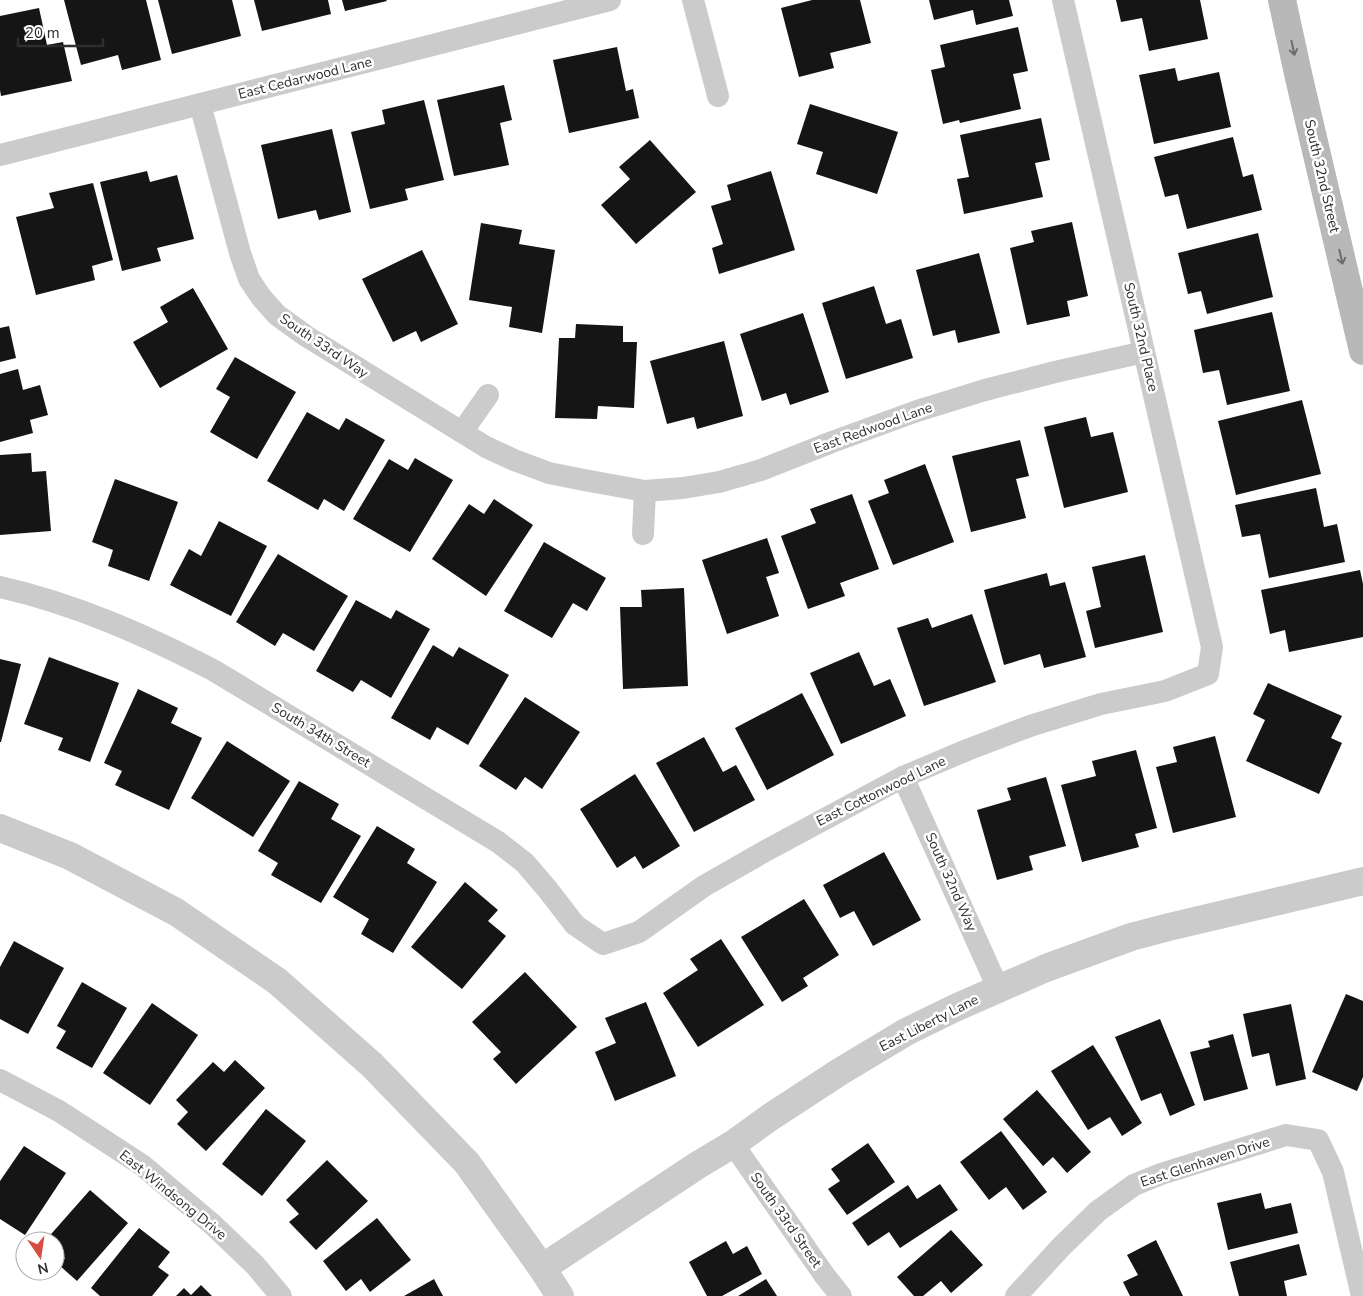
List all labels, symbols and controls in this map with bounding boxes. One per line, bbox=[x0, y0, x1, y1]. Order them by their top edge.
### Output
scale bar bbox=[18, 15, 102, 47]
text: 20 m bbox=[25, 23, 60, 43]
one-way arrow bbox=[1288, 39, 1298, 55]
street label: East Cedarwood Lane bbox=[236, 52, 374, 104]
street label: South 32nd Street bbox=[1300, 118, 1344, 234]
one-way arrow bbox=[1337, 249, 1346, 265]
street label: South 32nd Place bbox=[1119, 281, 1163, 393]
street label: South 33rd Way bbox=[276, 309, 373, 383]
street label: East Redwood Lane bbox=[811, 398, 935, 458]
street label: South 34th Street bbox=[268, 698, 374, 772]
street label: East Cottonwood Lane bbox=[813, 751, 949, 831]
street label: South 32nd Way bbox=[921, 830, 982, 935]
street label: East Liberty Lane bbox=[876, 990, 982, 1056]
street label: East Glenhaven Drive bbox=[1138, 1132, 1272, 1192]
street label: East Windsong Drive bbox=[115, 1146, 231, 1244]
street label: South 33rd Street bbox=[746, 1169, 826, 1272]
north arrow bbox=[15, 1231, 65, 1281]
text: N bbox=[36, 1258, 50, 1279]

